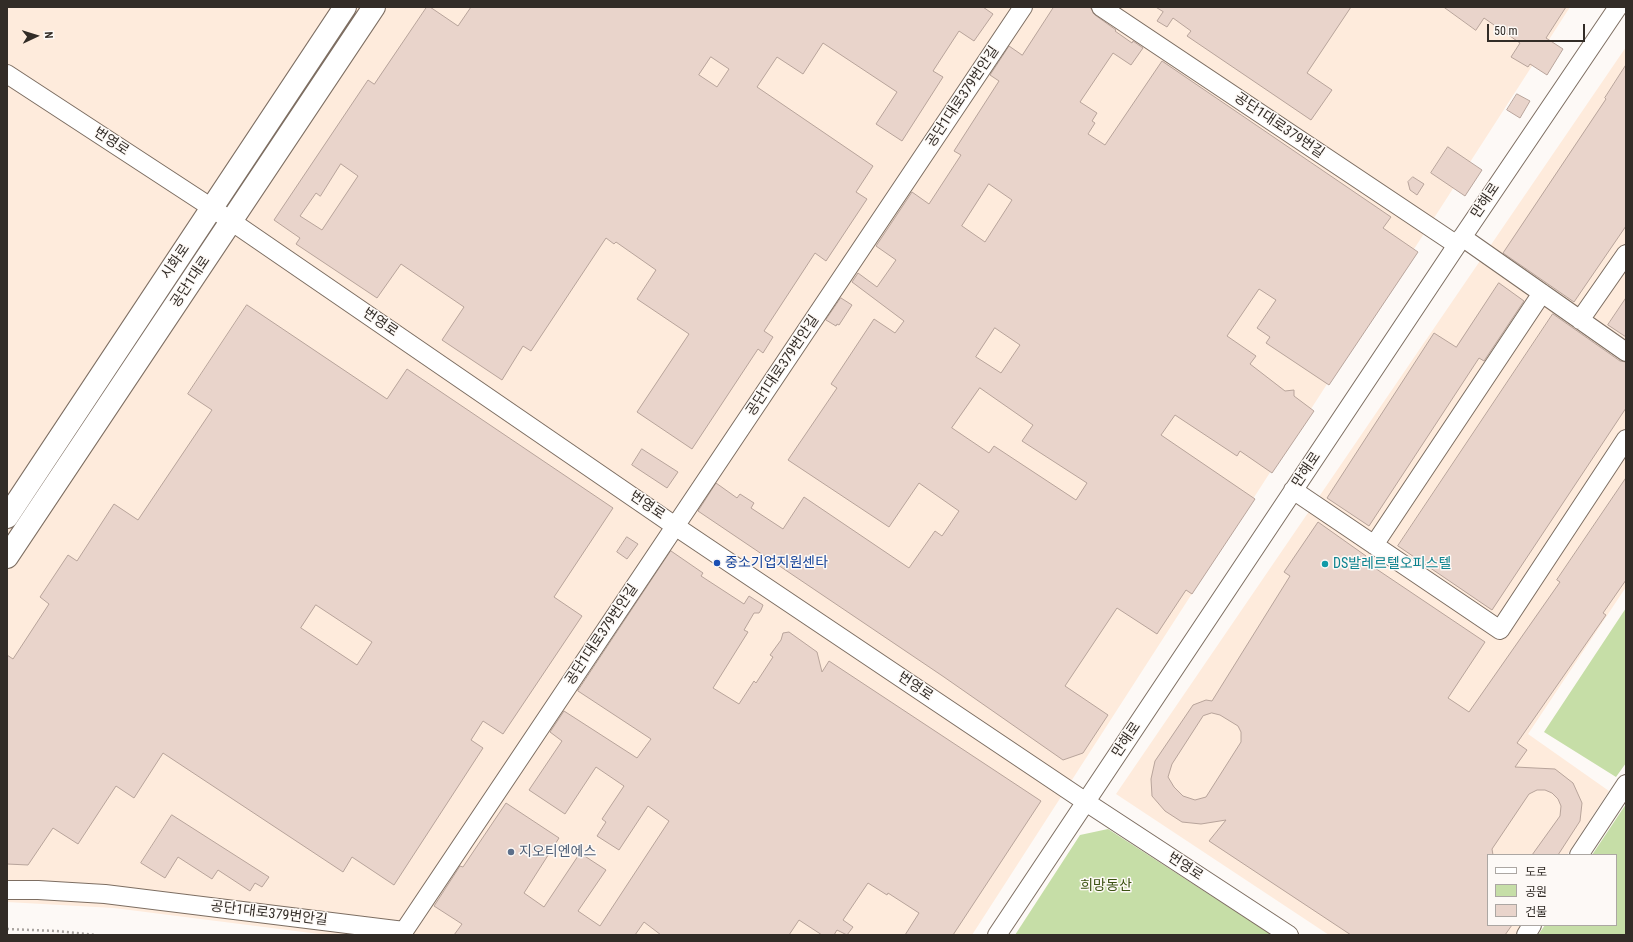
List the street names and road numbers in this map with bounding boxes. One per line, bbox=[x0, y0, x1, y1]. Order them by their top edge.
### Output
street label: 공단1대로379번안길 bbox=[923, 43, 1003, 151]
street label: 공단1대로379번길 bbox=[1231, 90, 1327, 162]
street label: 번영로 bbox=[90, 124, 132, 160]
street label: 만해로 bbox=[1468, 180, 1504, 222]
street label: 시화로 bbox=[158, 241, 194, 283]
street label: 공단1대로 bbox=[168, 253, 214, 311]
street label: 번영로 bbox=[359, 305, 401, 341]
street label: 공단1대로379번안길 bbox=[743, 312, 823, 420]
street label: 만해로 bbox=[1289, 449, 1325, 491]
street label: 번영로 bbox=[626, 488, 668, 524]
street label: 공단1대로379번안길 bbox=[562, 581, 642, 689]
street label: 번영로 bbox=[894, 669, 936, 705]
street label: 만해로 bbox=[1109, 719, 1145, 761]
street label: 번영로 bbox=[1164, 849, 1206, 885]
street label: 공단1대로379번안길 bbox=[210, 898, 328, 930]

